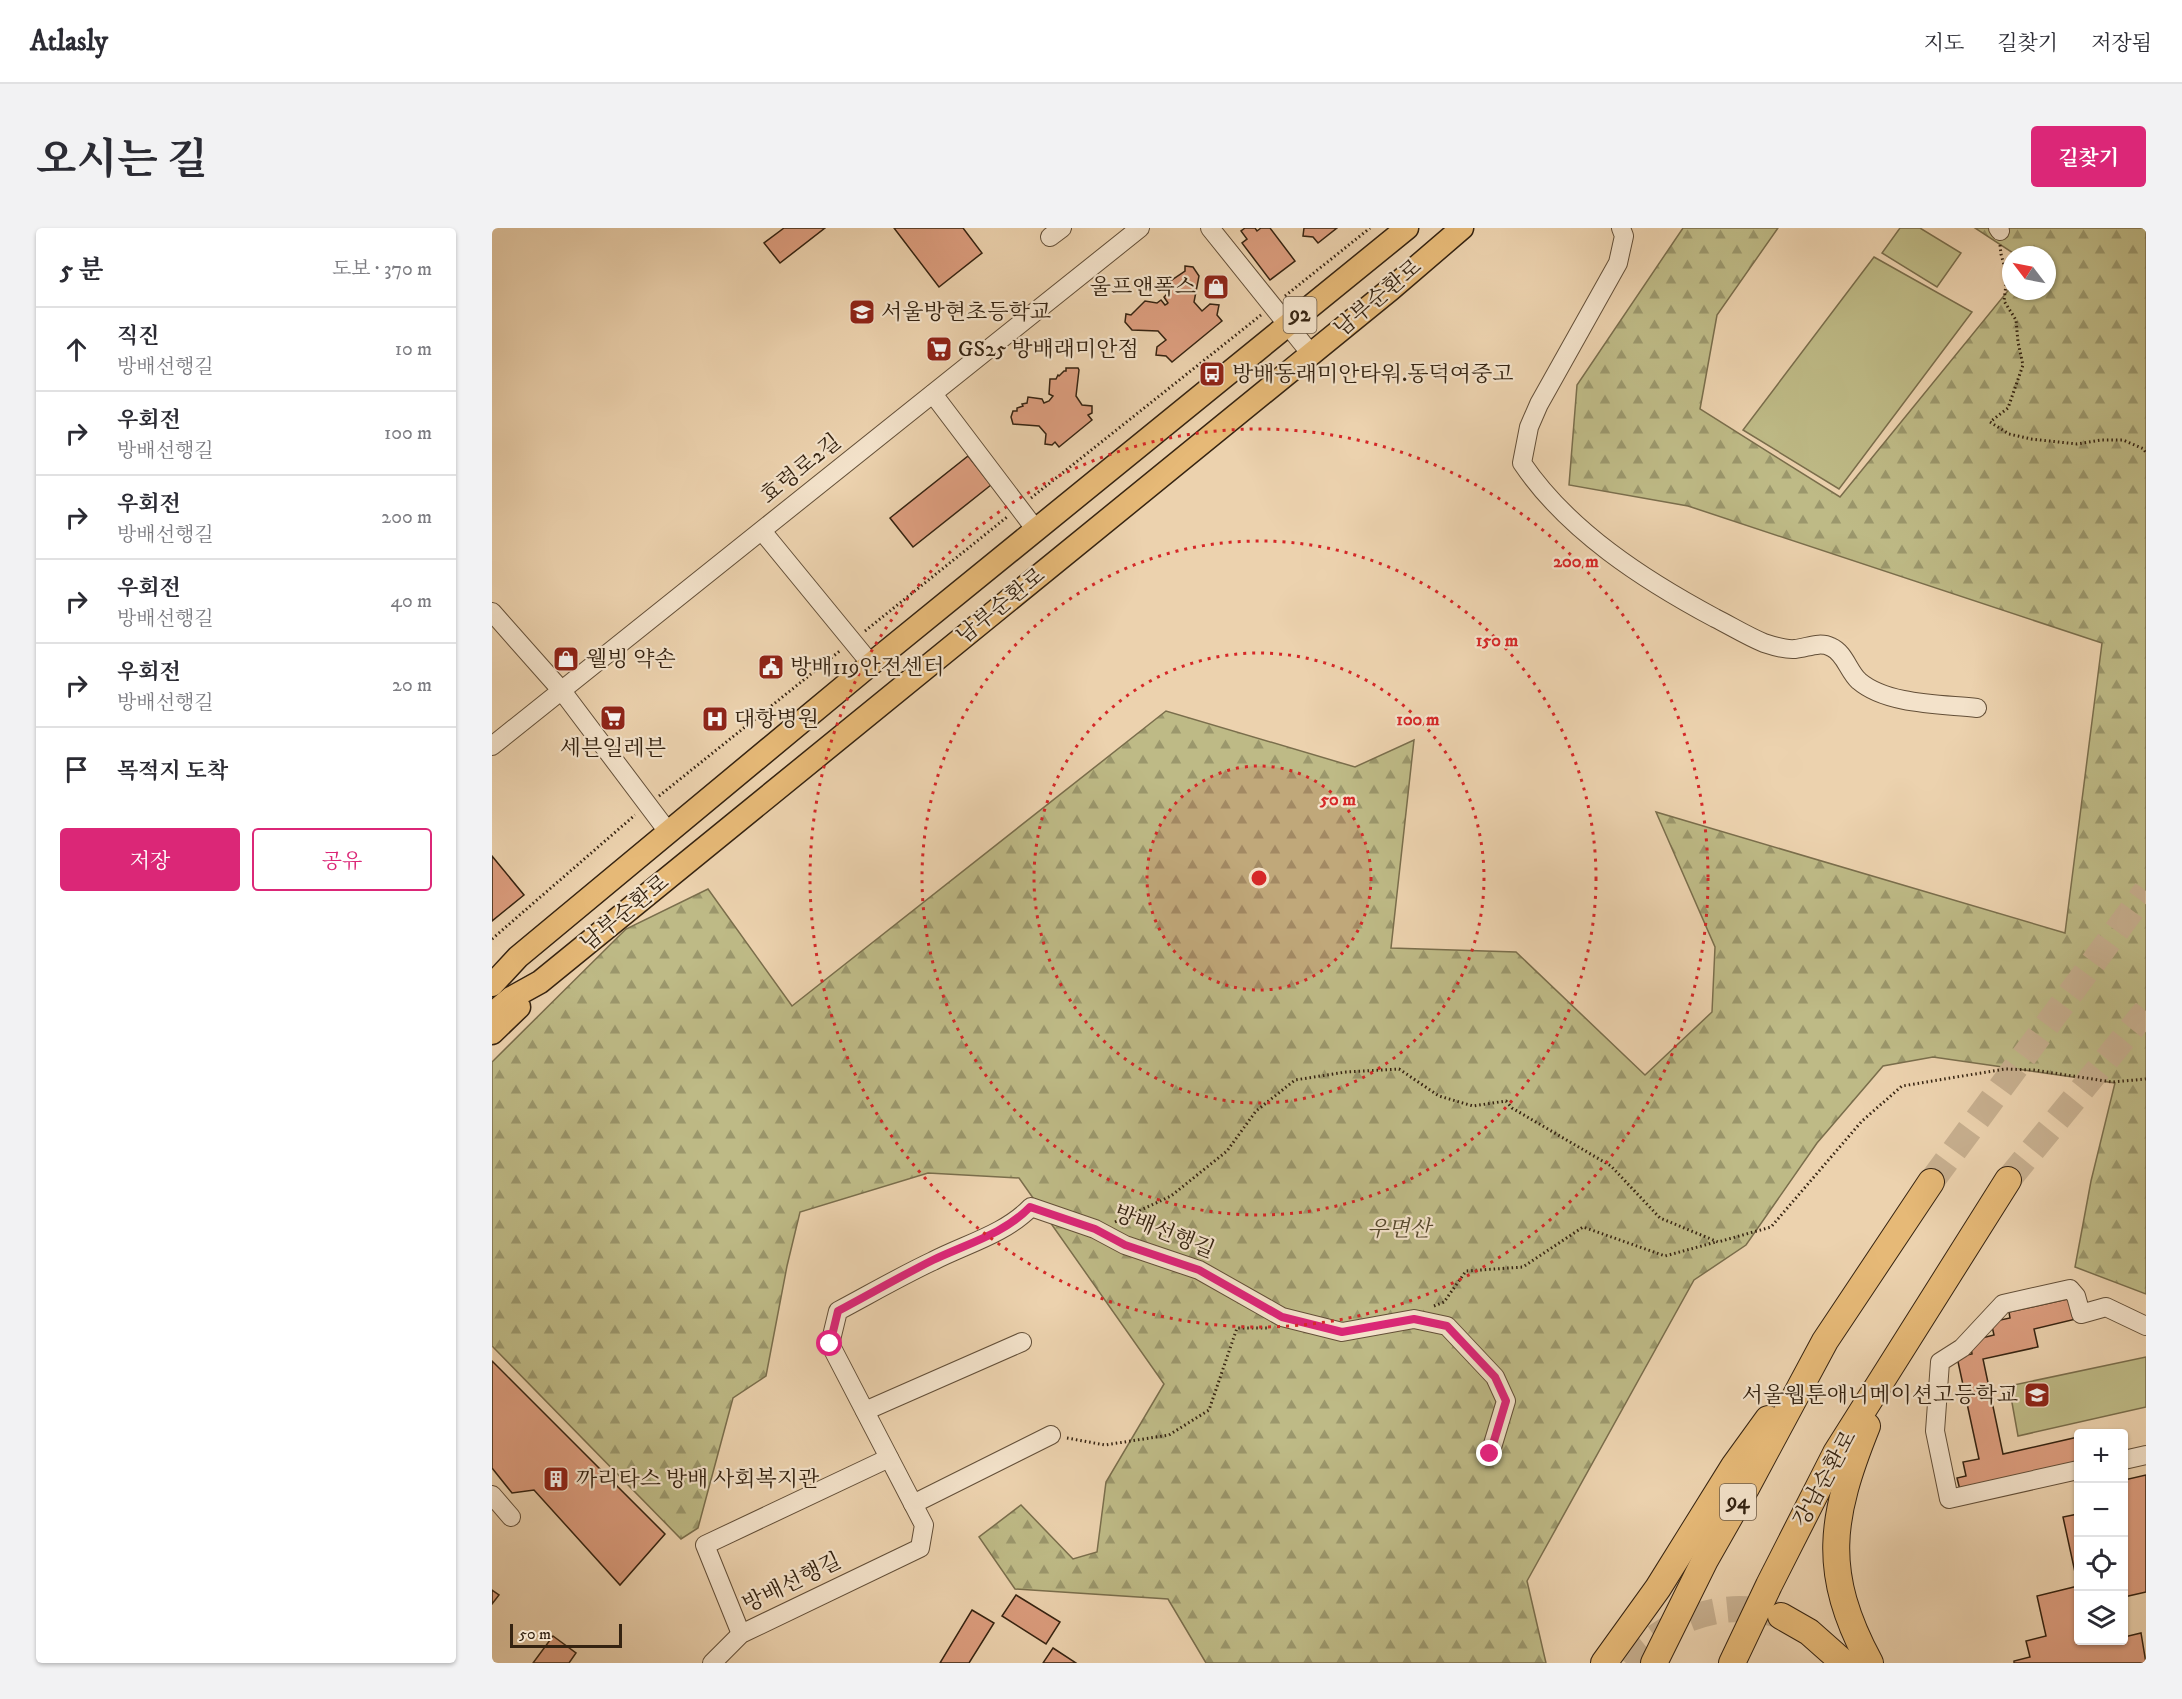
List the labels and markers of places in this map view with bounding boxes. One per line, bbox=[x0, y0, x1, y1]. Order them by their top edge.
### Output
shop icon: 울프앤폭스 bbox=[1201, 272, 1231, 302]
place label: 울프앤폭스 bbox=[1090, 274, 1196, 301]
school or university icon: 서울방현초등학교 bbox=[847, 297, 877, 327]
place label: 서울방현초등학교 bbox=[881, 299, 1051, 326]
supermarket icon: GS25 방배래미안점 bbox=[924, 334, 954, 364]
place label: GS25 방배래미안점 bbox=[958, 336, 1139, 363]
bus stop icon: 방배동래미안타워.동덕여중고 bbox=[1197, 359, 1227, 389]
place label: 방배동래미안타워.동덕여중고 bbox=[1232, 361, 1514, 388]
shop icon: 웰빙 약손 bbox=[551, 644, 581, 674]
place label: 웰빙 약손 bbox=[586, 646, 676, 673]
public building icon: 방배119안전센터 bbox=[756, 652, 786, 682]
place label: 방배119안전센터 bbox=[790, 654, 945, 681]
supermarket icon: 세븐일레븐 bbox=[598, 703, 628, 733]
hospital icon: 대항병원 bbox=[700, 704, 730, 734]
place label: 대항병원 bbox=[734, 706, 819, 733]
place label: 세븐일레븐 bbox=[560, 735, 666, 762]
centre of rings bbox=[1249, 868, 1269, 888]
school or university icon: 서울웹툰애니메이션고등학교 bbox=[2022, 1380, 2052, 1410]
place label: 서울웹툰애니메이션고등학교 bbox=[1742, 1382, 2018, 1409]
building icon: 까리타스 방배 사회복지관 bbox=[541, 1464, 571, 1494]
place label: 까리타스 방배 사회복지관 bbox=[576, 1466, 820, 1493]

